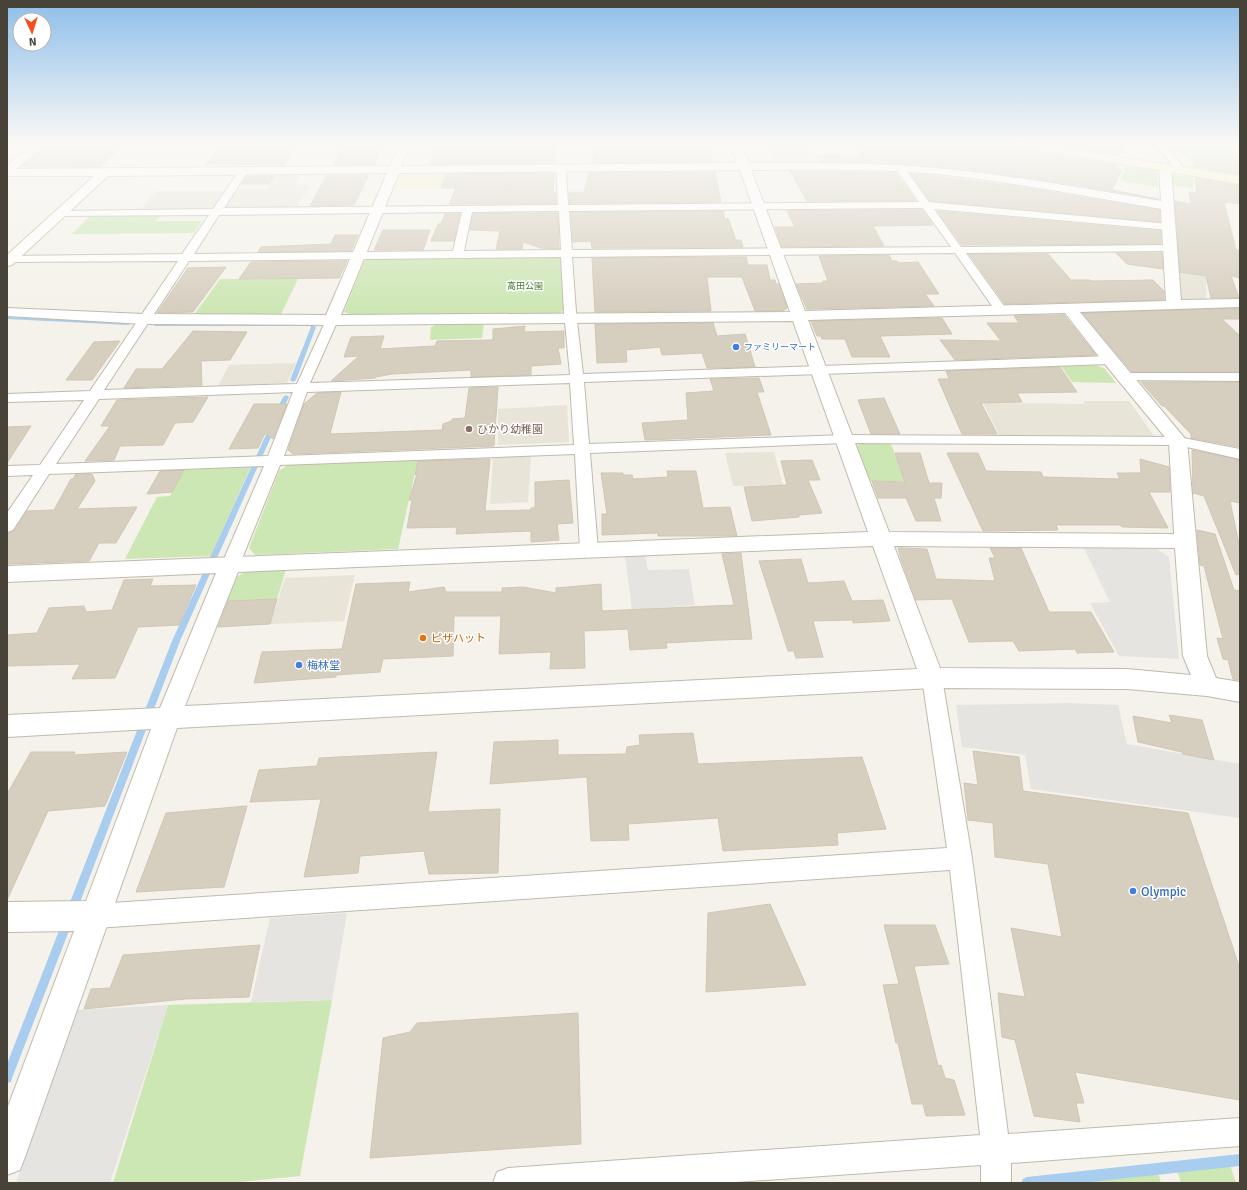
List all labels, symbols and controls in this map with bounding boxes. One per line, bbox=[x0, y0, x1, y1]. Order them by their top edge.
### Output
north arrow bbox=[12, 12, 52, 52]
text: N bbox=[28, 35, 37, 48]
park label: 高田公園 bbox=[507, 281, 543, 292]
marker: ファミリーマート bbox=[731, 342, 741, 352]
place label: ファミリーマート bbox=[744, 342, 816, 353]
place label: ひかり幼稚園 bbox=[477, 423, 543, 436]
marker: ひかり幼稚園 bbox=[464, 424, 474, 434]
place label: ピザハット bbox=[431, 632, 486, 645]
marker: ピザハット bbox=[418, 633, 428, 643]
place label: 梅林堂 bbox=[307, 659, 340, 672]
marker: 梅林堂 bbox=[294, 660, 304, 670]
place label: Olympic bbox=[1141, 884, 1186, 900]
marker: Olympic bbox=[1128, 886, 1138, 896]

